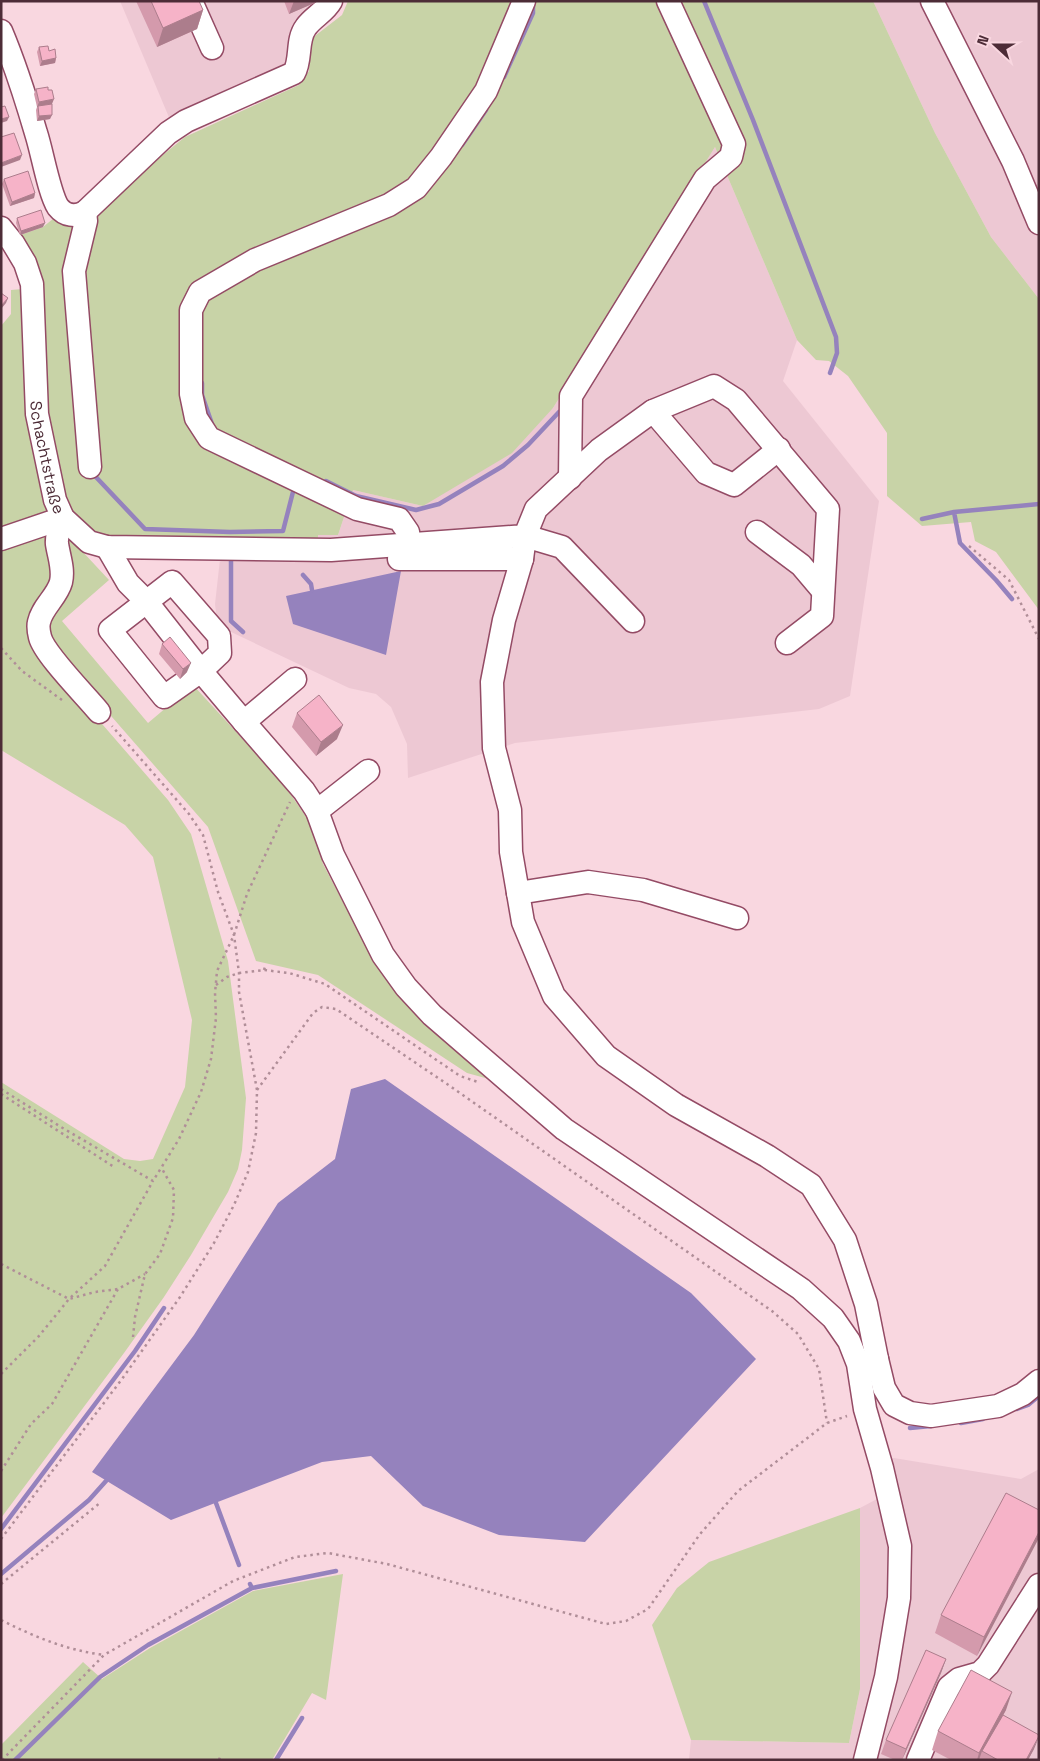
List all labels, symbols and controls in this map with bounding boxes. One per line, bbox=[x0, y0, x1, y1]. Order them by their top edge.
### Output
north arrow bbox=[970, 20, 1020, 70]
text: N bbox=[973, 33, 993, 48]
street label: Schachtstraße bbox=[26, 400, 70, 517]

